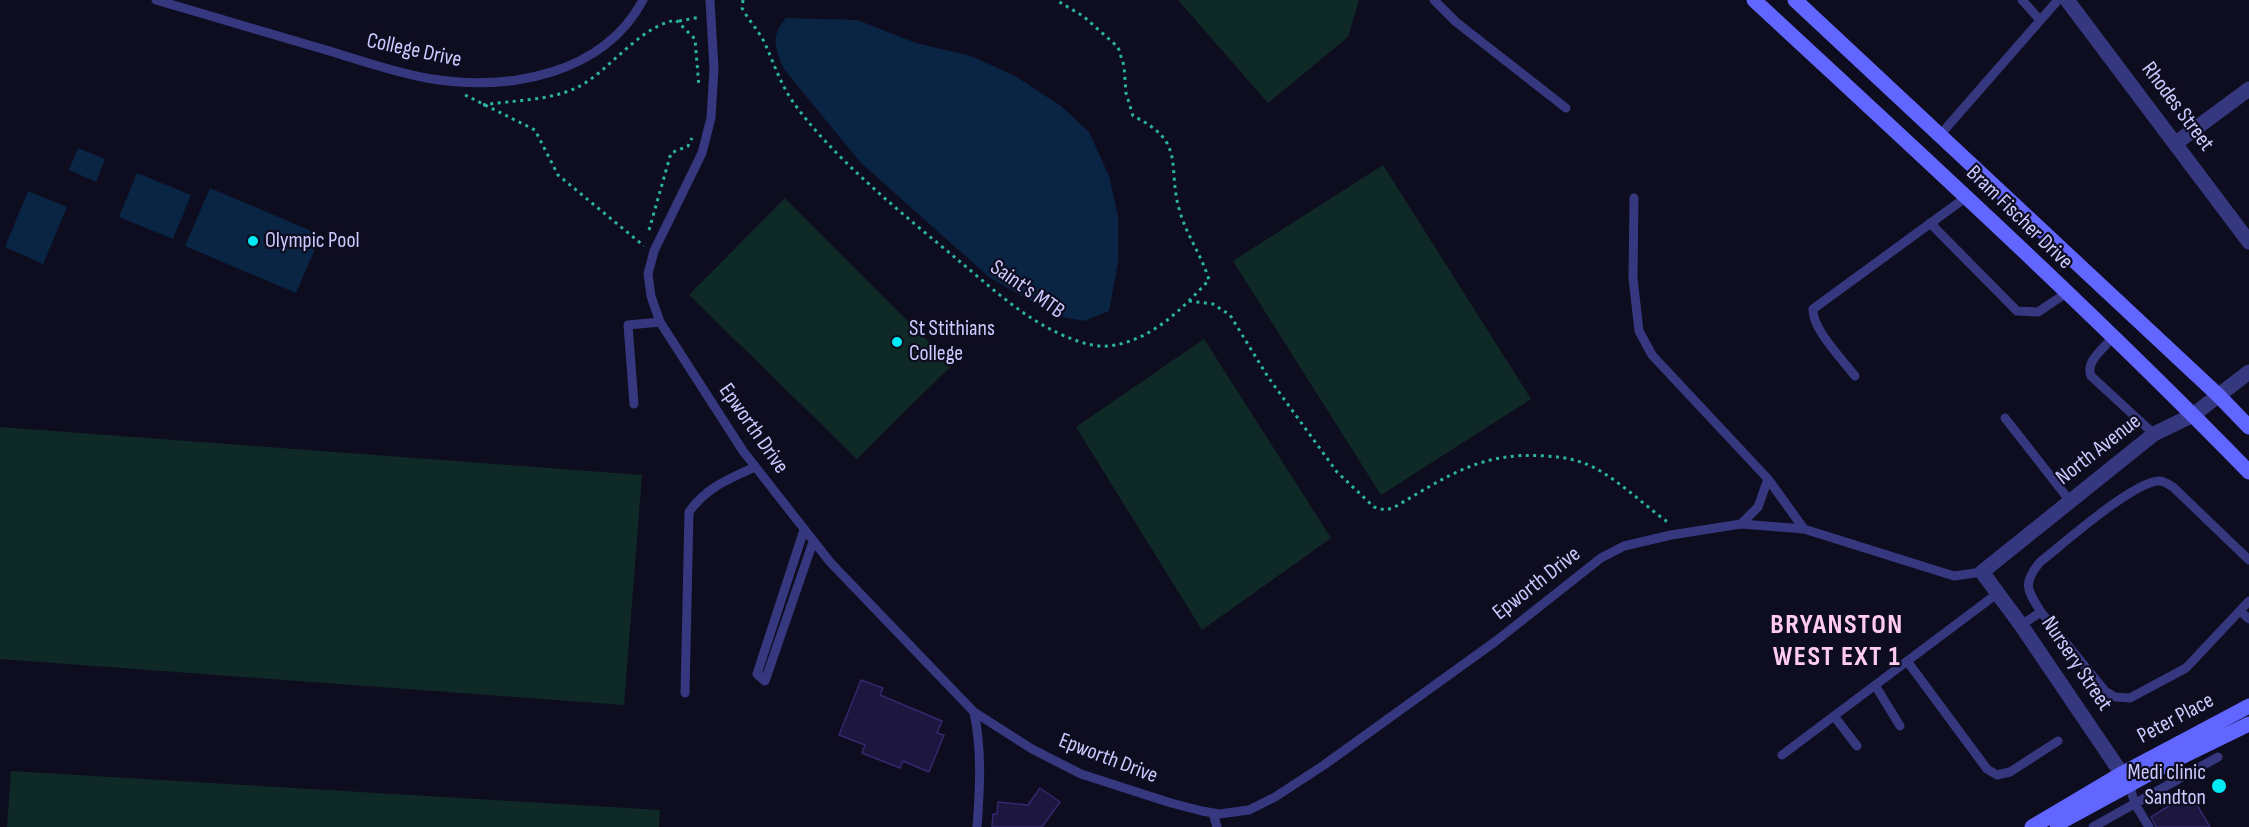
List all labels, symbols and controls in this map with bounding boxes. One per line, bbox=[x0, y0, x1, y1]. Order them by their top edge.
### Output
street label: College Drive bbox=[364, 28, 464, 74]
street label: Rhodes Street bbox=[2135, 57, 2219, 157]
street label: Bram Fischer Drive bbox=[1960, 161, 2078, 275]
place label: Olympic Pool bbox=[265, 228, 360, 254]
marker: Olympic Pool bbox=[246, 234, 260, 248]
street label: Saint's MTB bbox=[985, 255, 1069, 325]
place label: St Stithians College bbox=[909, 316, 995, 368]
marker: St Stithians College bbox=[890, 335, 904, 349]
street label: Epworth Drive bbox=[712, 379, 794, 479]
street label: North Avenue bbox=[2051, 409, 2147, 491]
street label: Epworth Drive bbox=[1488, 542, 1586, 626]
district label: BRYANSTON WEST EXT 1 bbox=[1770, 609, 1904, 675]
street label: Nursery Street bbox=[2035, 612, 2117, 716]
street label: Peter Place bbox=[2133, 688, 2219, 750]
street label: Epworth Drive bbox=[1055, 728, 1161, 790]
place label: Medi clinic Sandton bbox=[2128, 760, 2206, 812]
marker: Medi clinic Sandton bbox=[2210, 777, 2228, 795]

